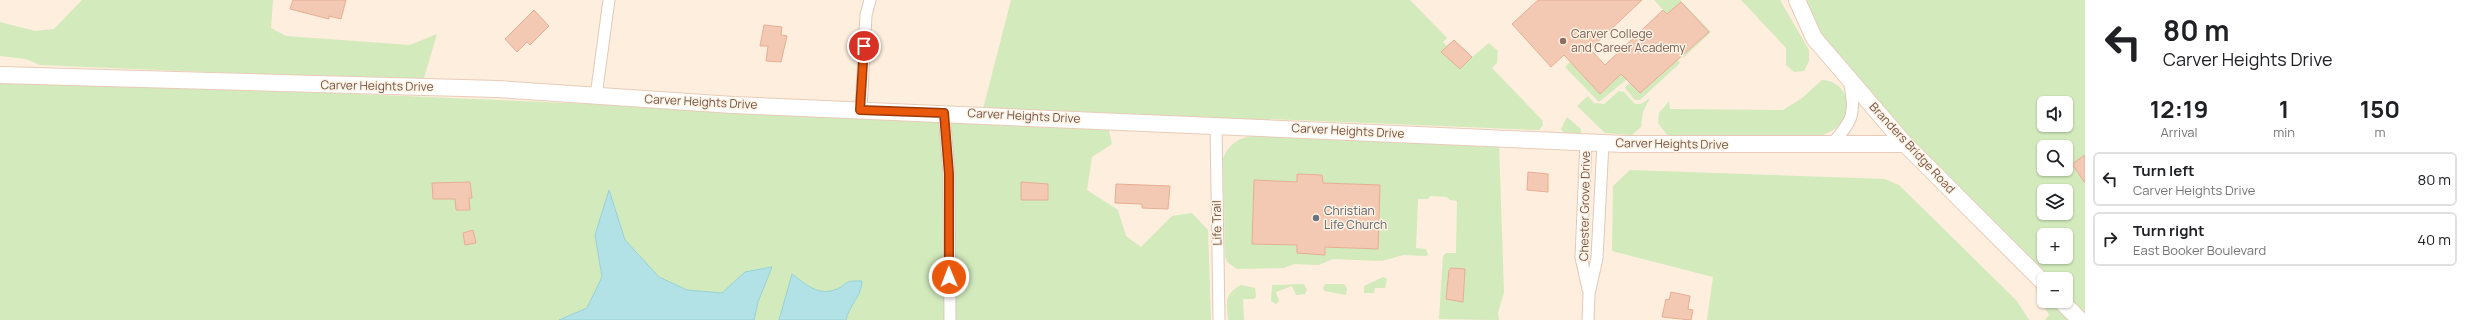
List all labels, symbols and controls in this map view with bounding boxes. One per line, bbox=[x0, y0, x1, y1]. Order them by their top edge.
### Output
text: 80 m bbox=[2163, 11, 2229, 49]
icon: left bbox=[2097, 16, 2149, 68]
place label: Carver College and Career Academy bbox=[1571, 25, 1686, 56]
pin bbox=[847, 29, 881, 63]
icon: arrive bbox=[853, 35, 875, 57]
marker: Carver College and Career Academy bbox=[1558, 36, 1568, 46]
text: Carver Heights Drive bbox=[2163, 47, 2333, 71]
street label: Carver Heights Drive bbox=[320, 76, 434, 95]
street label: Carver Heights Drive bbox=[644, 90, 758, 113]
text: 12:19 bbox=[2150, 92, 2208, 125]
text: 1 bbox=[2279, 92, 2289, 125]
text: 150 bbox=[2360, 92, 2400, 125]
map controls bbox=[2037, 96, 2073, 308]
button: sound bbox=[2037, 96, 2073, 132]
street label: Branders Bridge Road bbox=[1866, 98, 1959, 197]
street label: Carver Heights Drive bbox=[967, 104, 1081, 127]
street label: Carver Heights Drive bbox=[1291, 119, 1405, 142]
text: Arrival bbox=[2161, 123, 2198, 141]
text: min bbox=[2273, 123, 2295, 141]
text: m bbox=[2374, 123, 2385, 141]
street label: Carver Heights Drive bbox=[1615, 134, 1729, 153]
button: search bbox=[2037, 140, 2073, 176]
street label: Chester Grove Drive bbox=[1575, 151, 1594, 261]
text: Turn left bbox=[2133, 160, 2195, 181]
icon: left bbox=[2099, 168, 2121, 190]
text: 80 m bbox=[2417, 169, 2451, 190]
text: Carver Heights Drive bbox=[2133, 181, 2255, 199]
button: layers bbox=[2037, 184, 2073, 220]
street label: Life Trail bbox=[1208, 200, 1225, 246]
place label: Christian Life Church bbox=[1324, 202, 1387, 233]
marker: Christian Life Church bbox=[1311, 213, 1321, 223]
text: Turn right bbox=[2133, 220, 2204, 241]
button: + bbox=[2037, 228, 2073, 264]
icon: right bbox=[2099, 228, 2121, 250]
text: 40 m bbox=[2417, 229, 2451, 250]
text: East Booker Boulevard bbox=[2133, 241, 2266, 259]
position arrow bbox=[928, 256, 970, 298]
button: − bbox=[2037, 272, 2073, 308]

